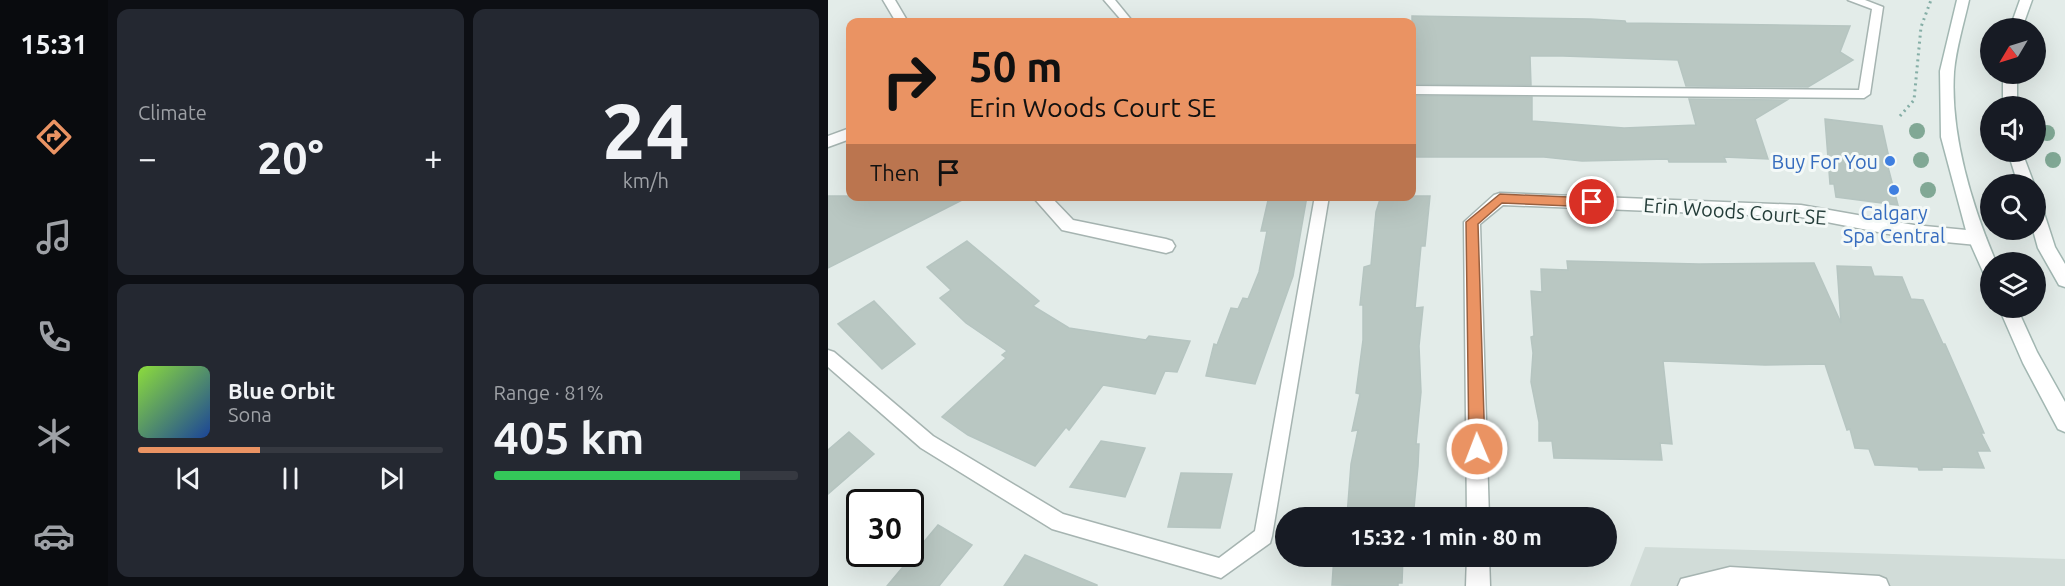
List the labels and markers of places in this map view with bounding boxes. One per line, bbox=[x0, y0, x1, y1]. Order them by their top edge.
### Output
place label: Buy For You bbox=[1772, 150, 1878, 173]
marker: Buy For You bbox=[1883, 154, 1897, 168]
pin bbox=[1566, 176, 1617, 227]
marker: Calgary Spa Central bbox=[1887, 183, 1901, 197]
place label: Calgary Spa Central bbox=[1843, 201, 1945, 247]

